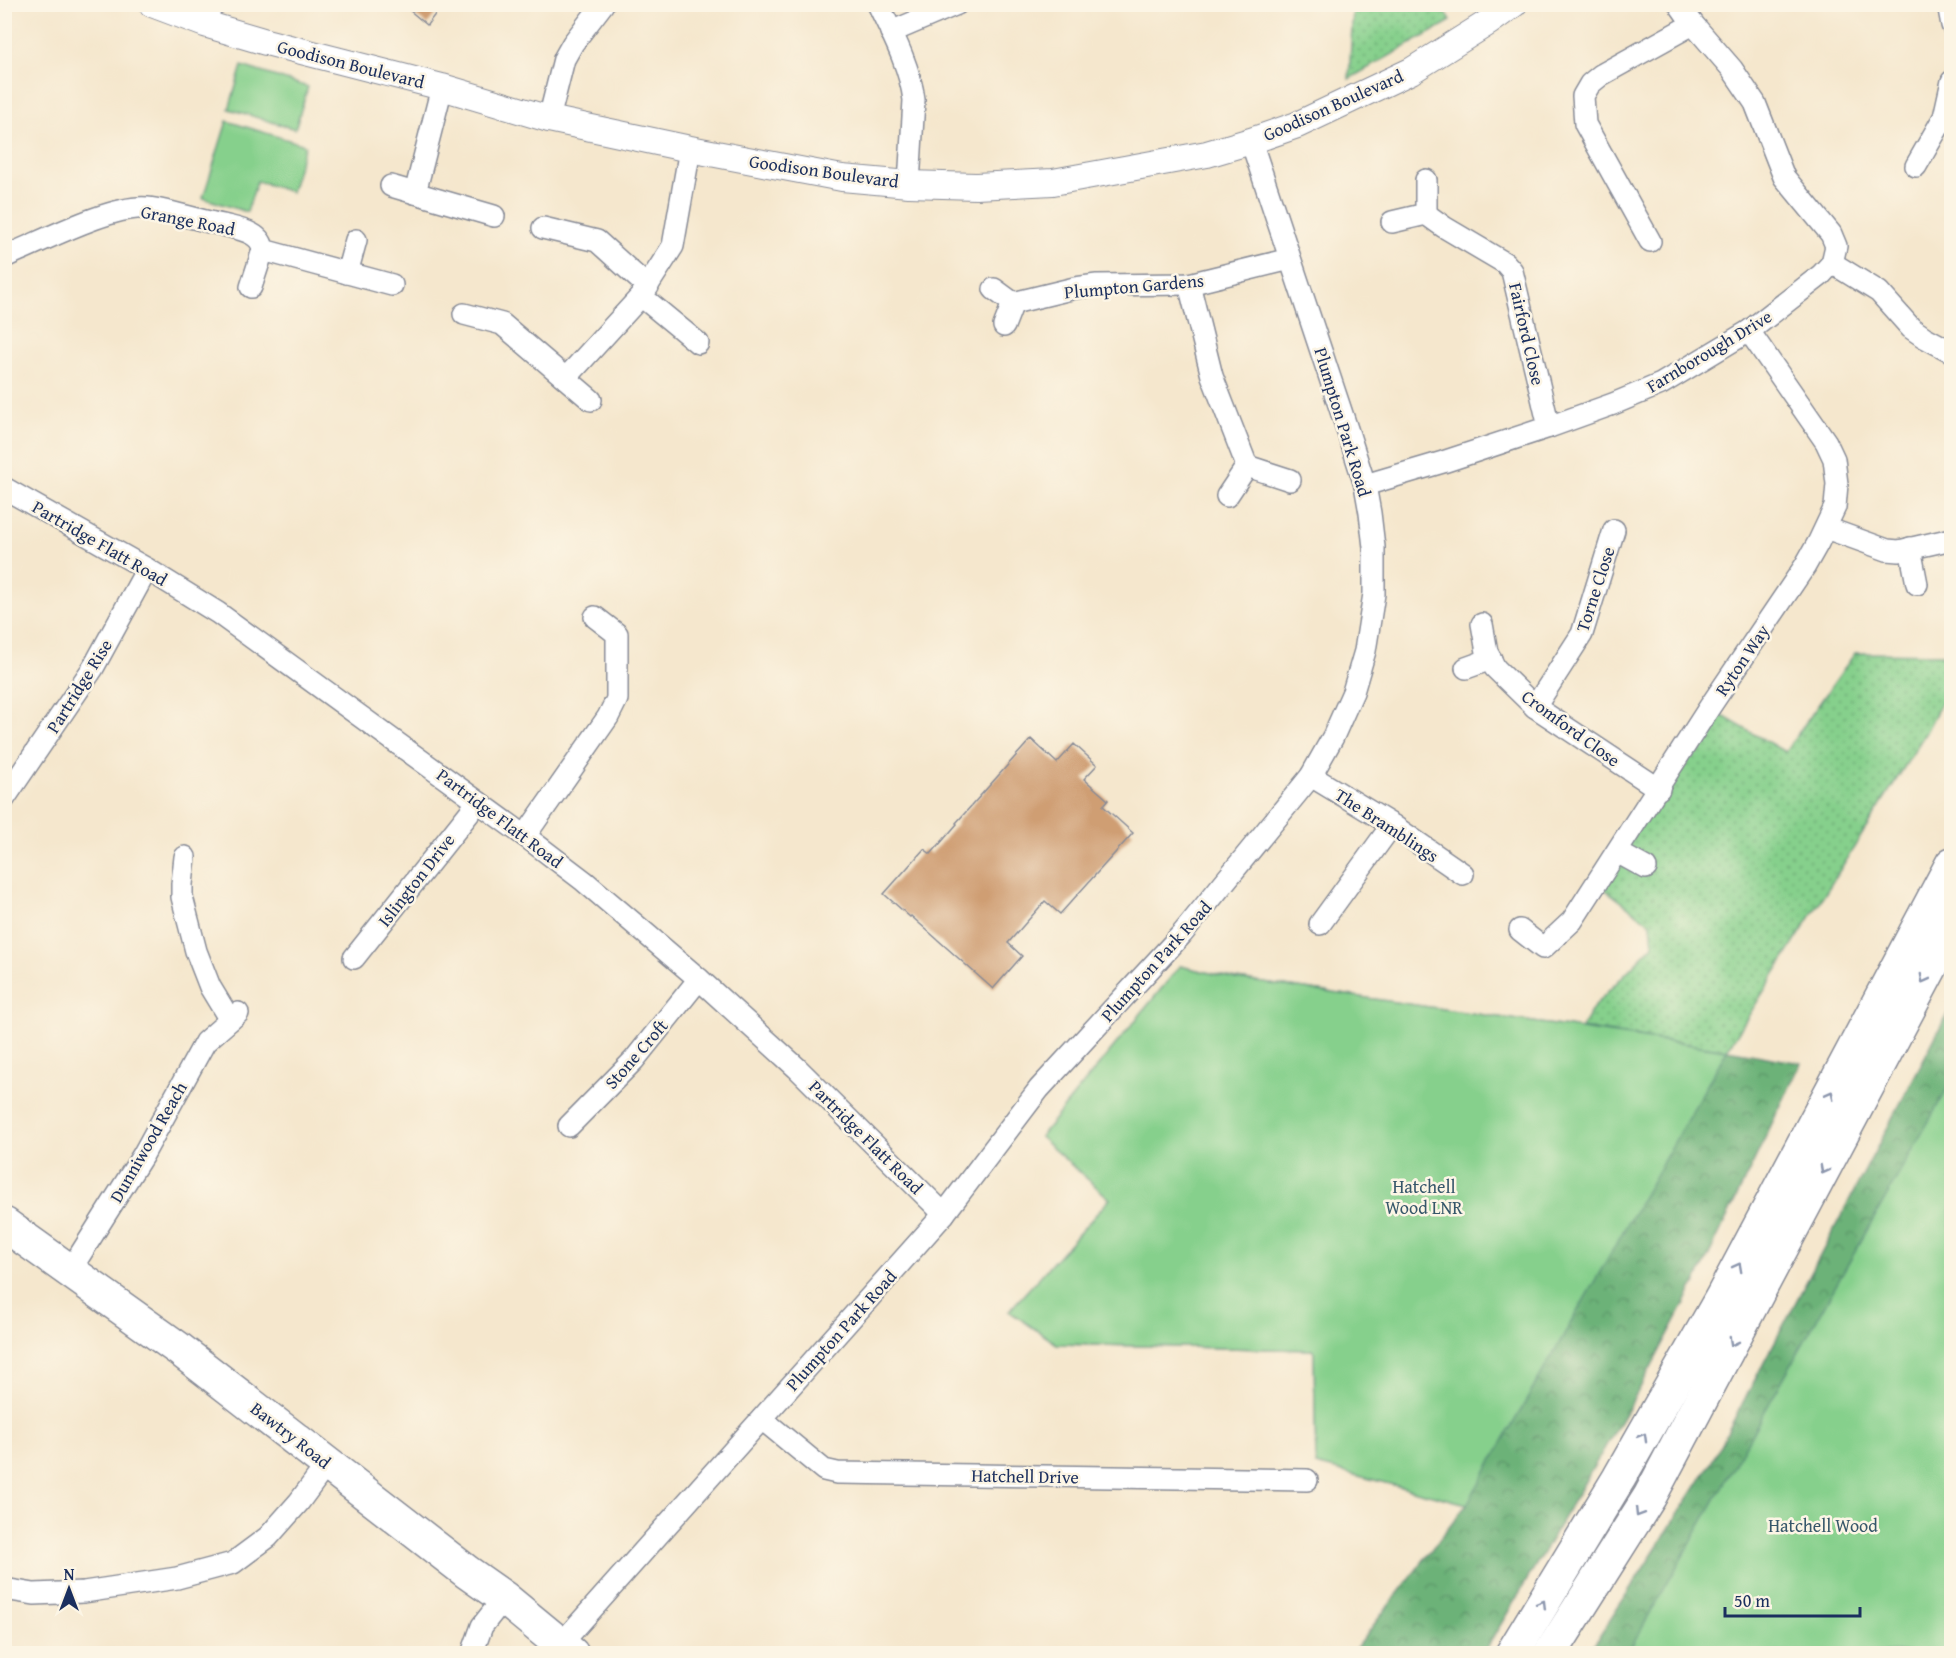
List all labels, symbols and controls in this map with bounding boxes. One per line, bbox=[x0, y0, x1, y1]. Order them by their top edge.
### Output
street label: Goodison Boulevard bbox=[275, 33, 428, 95]
street label: Goodison Boulevard bbox=[1259, 62, 1408, 148]
street label: Goodison Boulevard bbox=[748, 147, 901, 195]
street label: Grange Road bbox=[139, 198, 238, 242]
street label: Plumpton Gardens bbox=[1063, 266, 1205, 306]
street label: Fairford Close bbox=[1502, 280, 1552, 388]
street label: Farnborough Drive bbox=[1641, 303, 1777, 399]
street label: Plumpton Park Road bbox=[1307, 344, 1379, 500]
street label: Partridge Flatt Road bbox=[27, 493, 173, 593]
street label: Torne Close bbox=[1569, 543, 1621, 635]
street label: Ryton Way bbox=[1708, 619, 1776, 701]
street label: Partridge Rise bbox=[39, 634, 119, 738]
street label: Cromford Close bbox=[1516, 683, 1626, 773]
street label: Partridge Flatt Road bbox=[431, 761, 569, 875]
street label: The Bramblings bbox=[1330, 781, 1444, 869]
street label: Islington Drive bbox=[371, 828, 461, 932]
street label: Plumpton Park Road bbox=[1094, 894, 1218, 1028]
one-way arrow bbox=[1920, 972, 1931, 983]
street label: Stone Croft bbox=[598, 1013, 675, 1095]
street label: Partridge Flatt Road bbox=[803, 1074, 930, 1201]
street label: Dunniwood Reach bbox=[102, 1077, 194, 1207]
one-way arrow bbox=[1823, 1090, 1834, 1101]
one-way arrow bbox=[1820, 1164, 1831, 1174]
park label: Hatchell Wood LNR bbox=[1385, 1173, 1463, 1221]
one-way arrow bbox=[1731, 1262, 1742, 1273]
street label: Plumpton Park Road bbox=[779, 1263, 903, 1397]
one-way arrow bbox=[1729, 1336, 1740, 1347]
street label: Bawtry Road bbox=[245, 1395, 337, 1475]
one-way arrow bbox=[1636, 1433, 1647, 1443]
street label: Hatchell Drive bbox=[971, 1462, 1079, 1490]
one-way arrow bbox=[1635, 1507, 1647, 1517]
park label: Hatchell Wood bbox=[1768, 1512, 1878, 1539]
north arrow bbox=[39, 1559, 99, 1619]
text: N bbox=[64, 1562, 75, 1586]
scale bar bbox=[1725, 1580, 1860, 1618]
text: 50 m bbox=[1734, 1587, 1770, 1614]
one-way arrow bbox=[1535, 1600, 1547, 1610]

